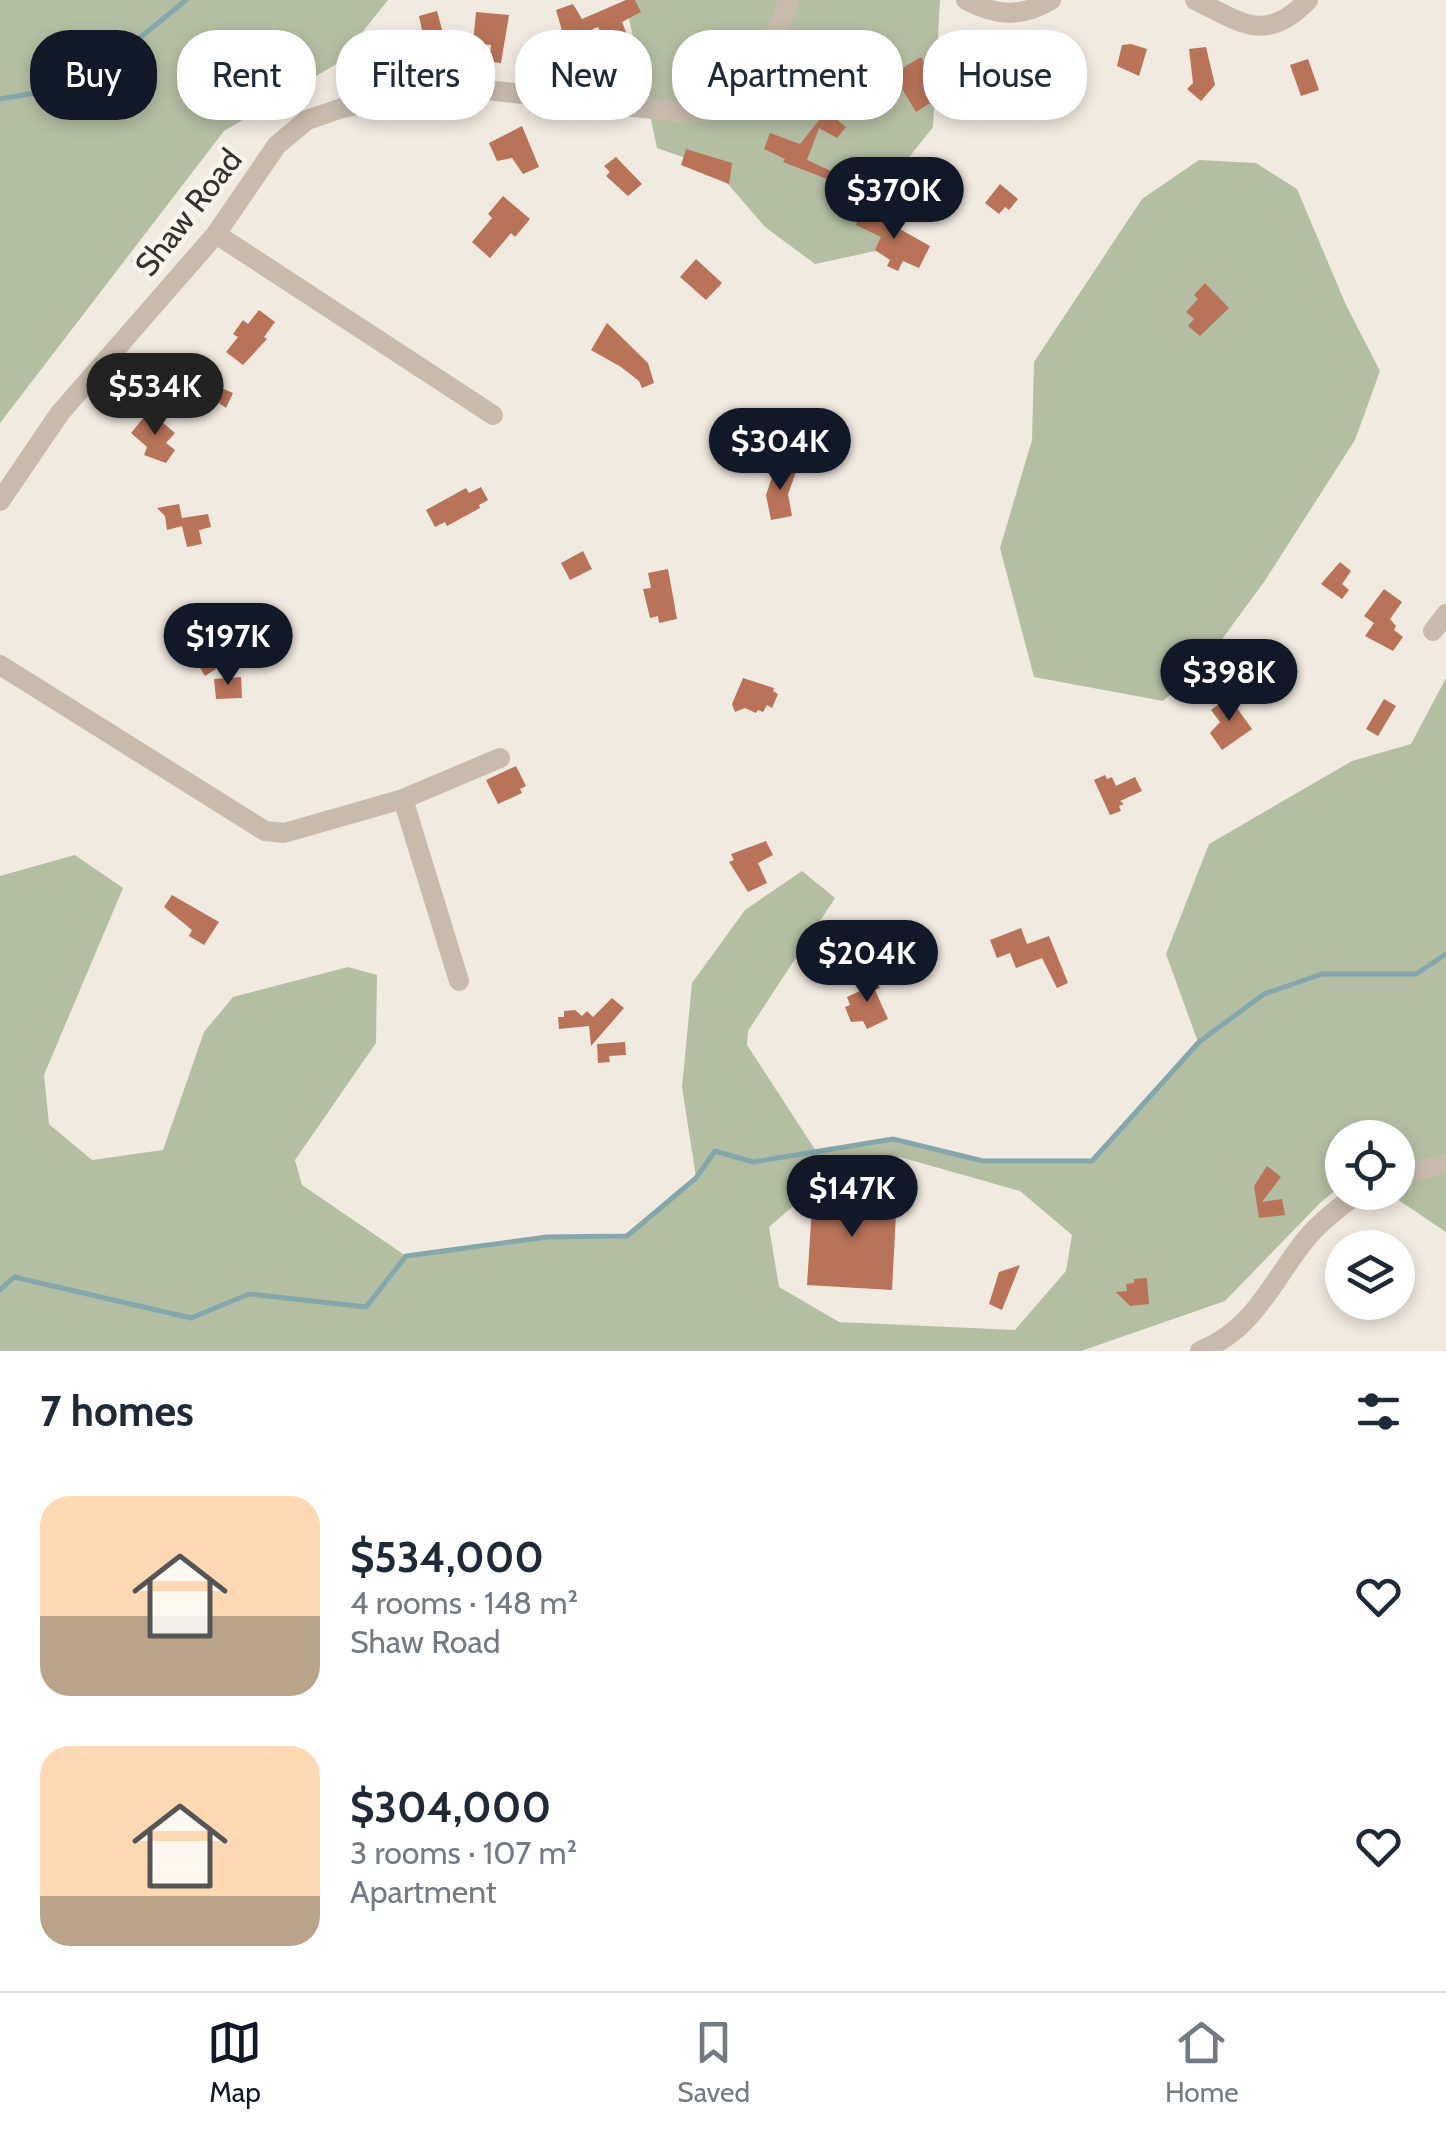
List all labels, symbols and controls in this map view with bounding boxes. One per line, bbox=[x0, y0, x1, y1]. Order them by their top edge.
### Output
chip: Buy bbox=[30, 30, 157, 120]
chip: Rent bbox=[177, 30, 316, 120]
chip: Filters bbox=[336, 30, 495, 120]
chip: New bbox=[515, 30, 652, 120]
chip: Apartment bbox=[672, 30, 903, 120]
chip: House bbox=[923, 30, 1087, 120]
street label: Shaw Road bbox=[126, 141, 250, 283]
pin: $370K bbox=[824, 157, 964, 242]
text: $370K bbox=[847, 170, 941, 209]
pin: $534K bbox=[85, 353, 225, 438]
text: $534K bbox=[109, 366, 201, 405]
pin: $304K bbox=[710, 408, 850, 493]
text: $304K bbox=[731, 421, 829, 460]
pin: $197K bbox=[158, 603, 298, 688]
text: $197K bbox=[186, 616, 270, 655]
pin: $398K bbox=[1159, 639, 1299, 724]
text: $398K bbox=[1182, 652, 1276, 691]
pin: $204K bbox=[797, 920, 937, 1005]
text: $204K bbox=[818, 933, 916, 972]
map controls bbox=[1325, 1120, 1415, 1320]
button: locate bbox=[1325, 1120, 1415, 1210]
pin: $147K bbox=[782, 1155, 922, 1240]
text: $147K bbox=[809, 1168, 895, 1207]
button: layers bbox=[1325, 1230, 1415, 1320]
icon: filters bbox=[1351, 1384, 1406, 1439]
text: 7 homes bbox=[40, 1385, 194, 1437]
text: $534,000 bbox=[350, 1531, 544, 1583]
icon: home bbox=[120, 1536, 240, 1656]
icon: heart bbox=[1351, 1569, 1406, 1624]
text: 4 rooms · 148 m² bbox=[350, 1583, 578, 1622]
text: Shaw Road bbox=[350, 1622, 501, 1661]
text: $304,000 bbox=[350, 1781, 551, 1833]
icon: home bbox=[120, 1786, 240, 1906]
icon: heart bbox=[1351, 1819, 1406, 1874]
text: 3 rooms · 107 m² bbox=[350, 1833, 577, 1872]
text: Apartment bbox=[350, 1872, 497, 1911]
tab: Map bbox=[207, 2015, 262, 2109]
tab: Saved bbox=[677, 2015, 750, 2109]
tab: Home bbox=[1165, 2015, 1239, 2109]

